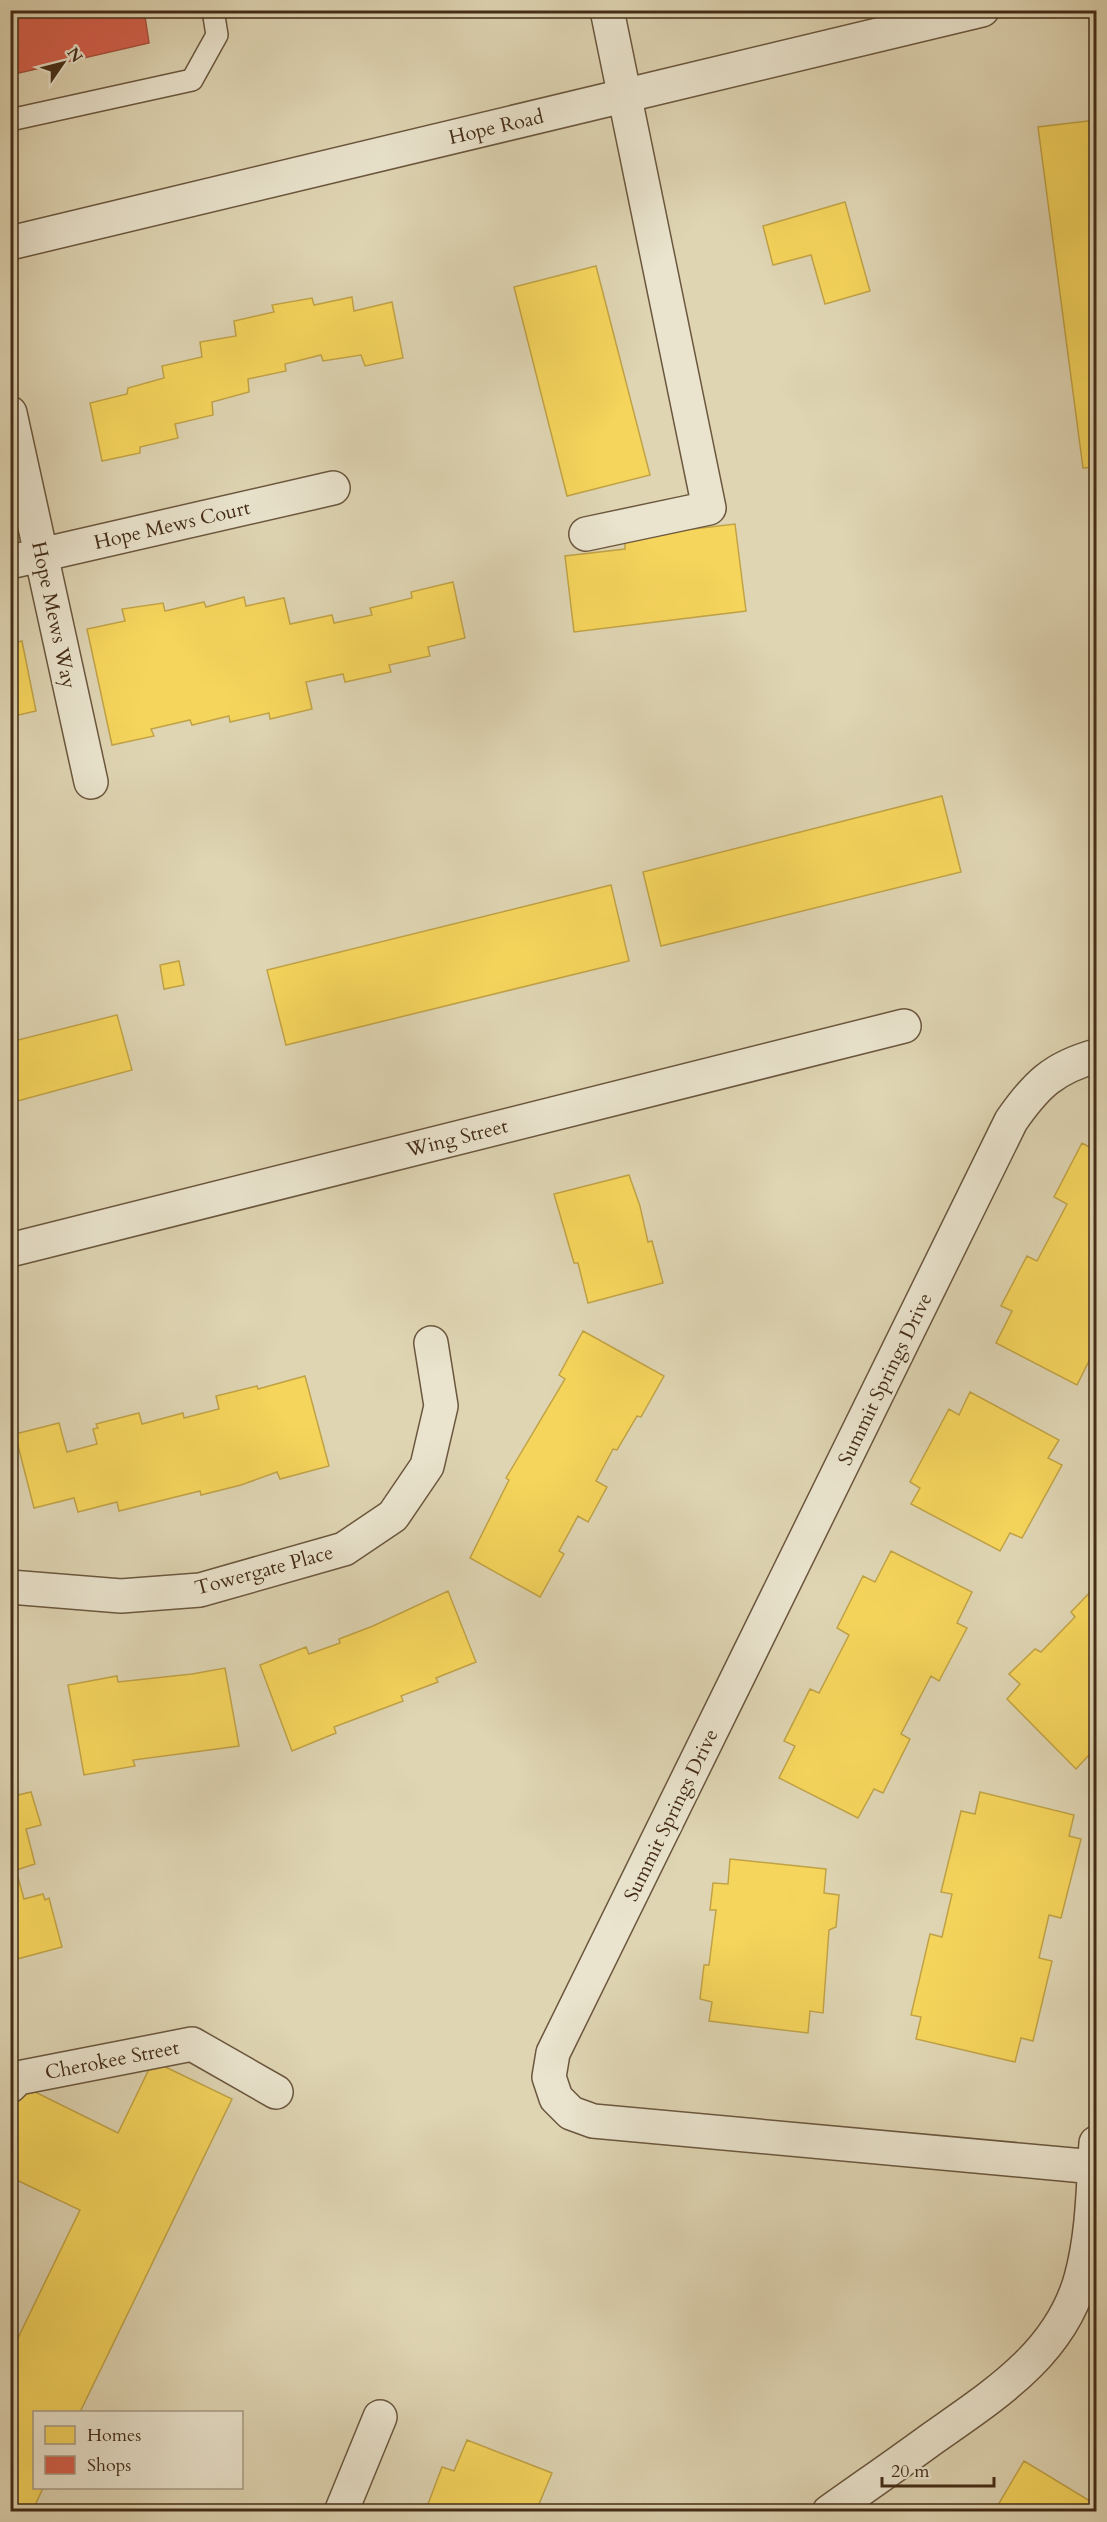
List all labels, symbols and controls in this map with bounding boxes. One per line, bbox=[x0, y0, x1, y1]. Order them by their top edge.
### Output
north arrow bbox=[33, 33, 93, 93]
text: N bbox=[61, 43, 88, 67]
street label: Hope Road bbox=[446, 103, 546, 151]
street label: Hope Mews Court bbox=[91, 494, 253, 556]
street label: Hope Mews Way bbox=[25, 539, 83, 692]
street label: Wing Street bbox=[402, 1112, 511, 1164]
street label: Summit Springs Drive bbox=[831, 1288, 939, 1470]
street label: Towergate Place bbox=[192, 1539, 336, 1601]
street label: Summit Springs Drive bbox=[617, 1724, 725, 1906]
street label: Cherokee Street bbox=[43, 2034, 182, 2086]
legend bbox=[33, 2411, 243, 2489]
text: Homes bbox=[87, 2423, 141, 2448]
scale bar bbox=[882, 2450, 994, 2488]
text: Shops bbox=[87, 2453, 131, 2478]
text: 20 m bbox=[891, 2459, 930, 2484]

